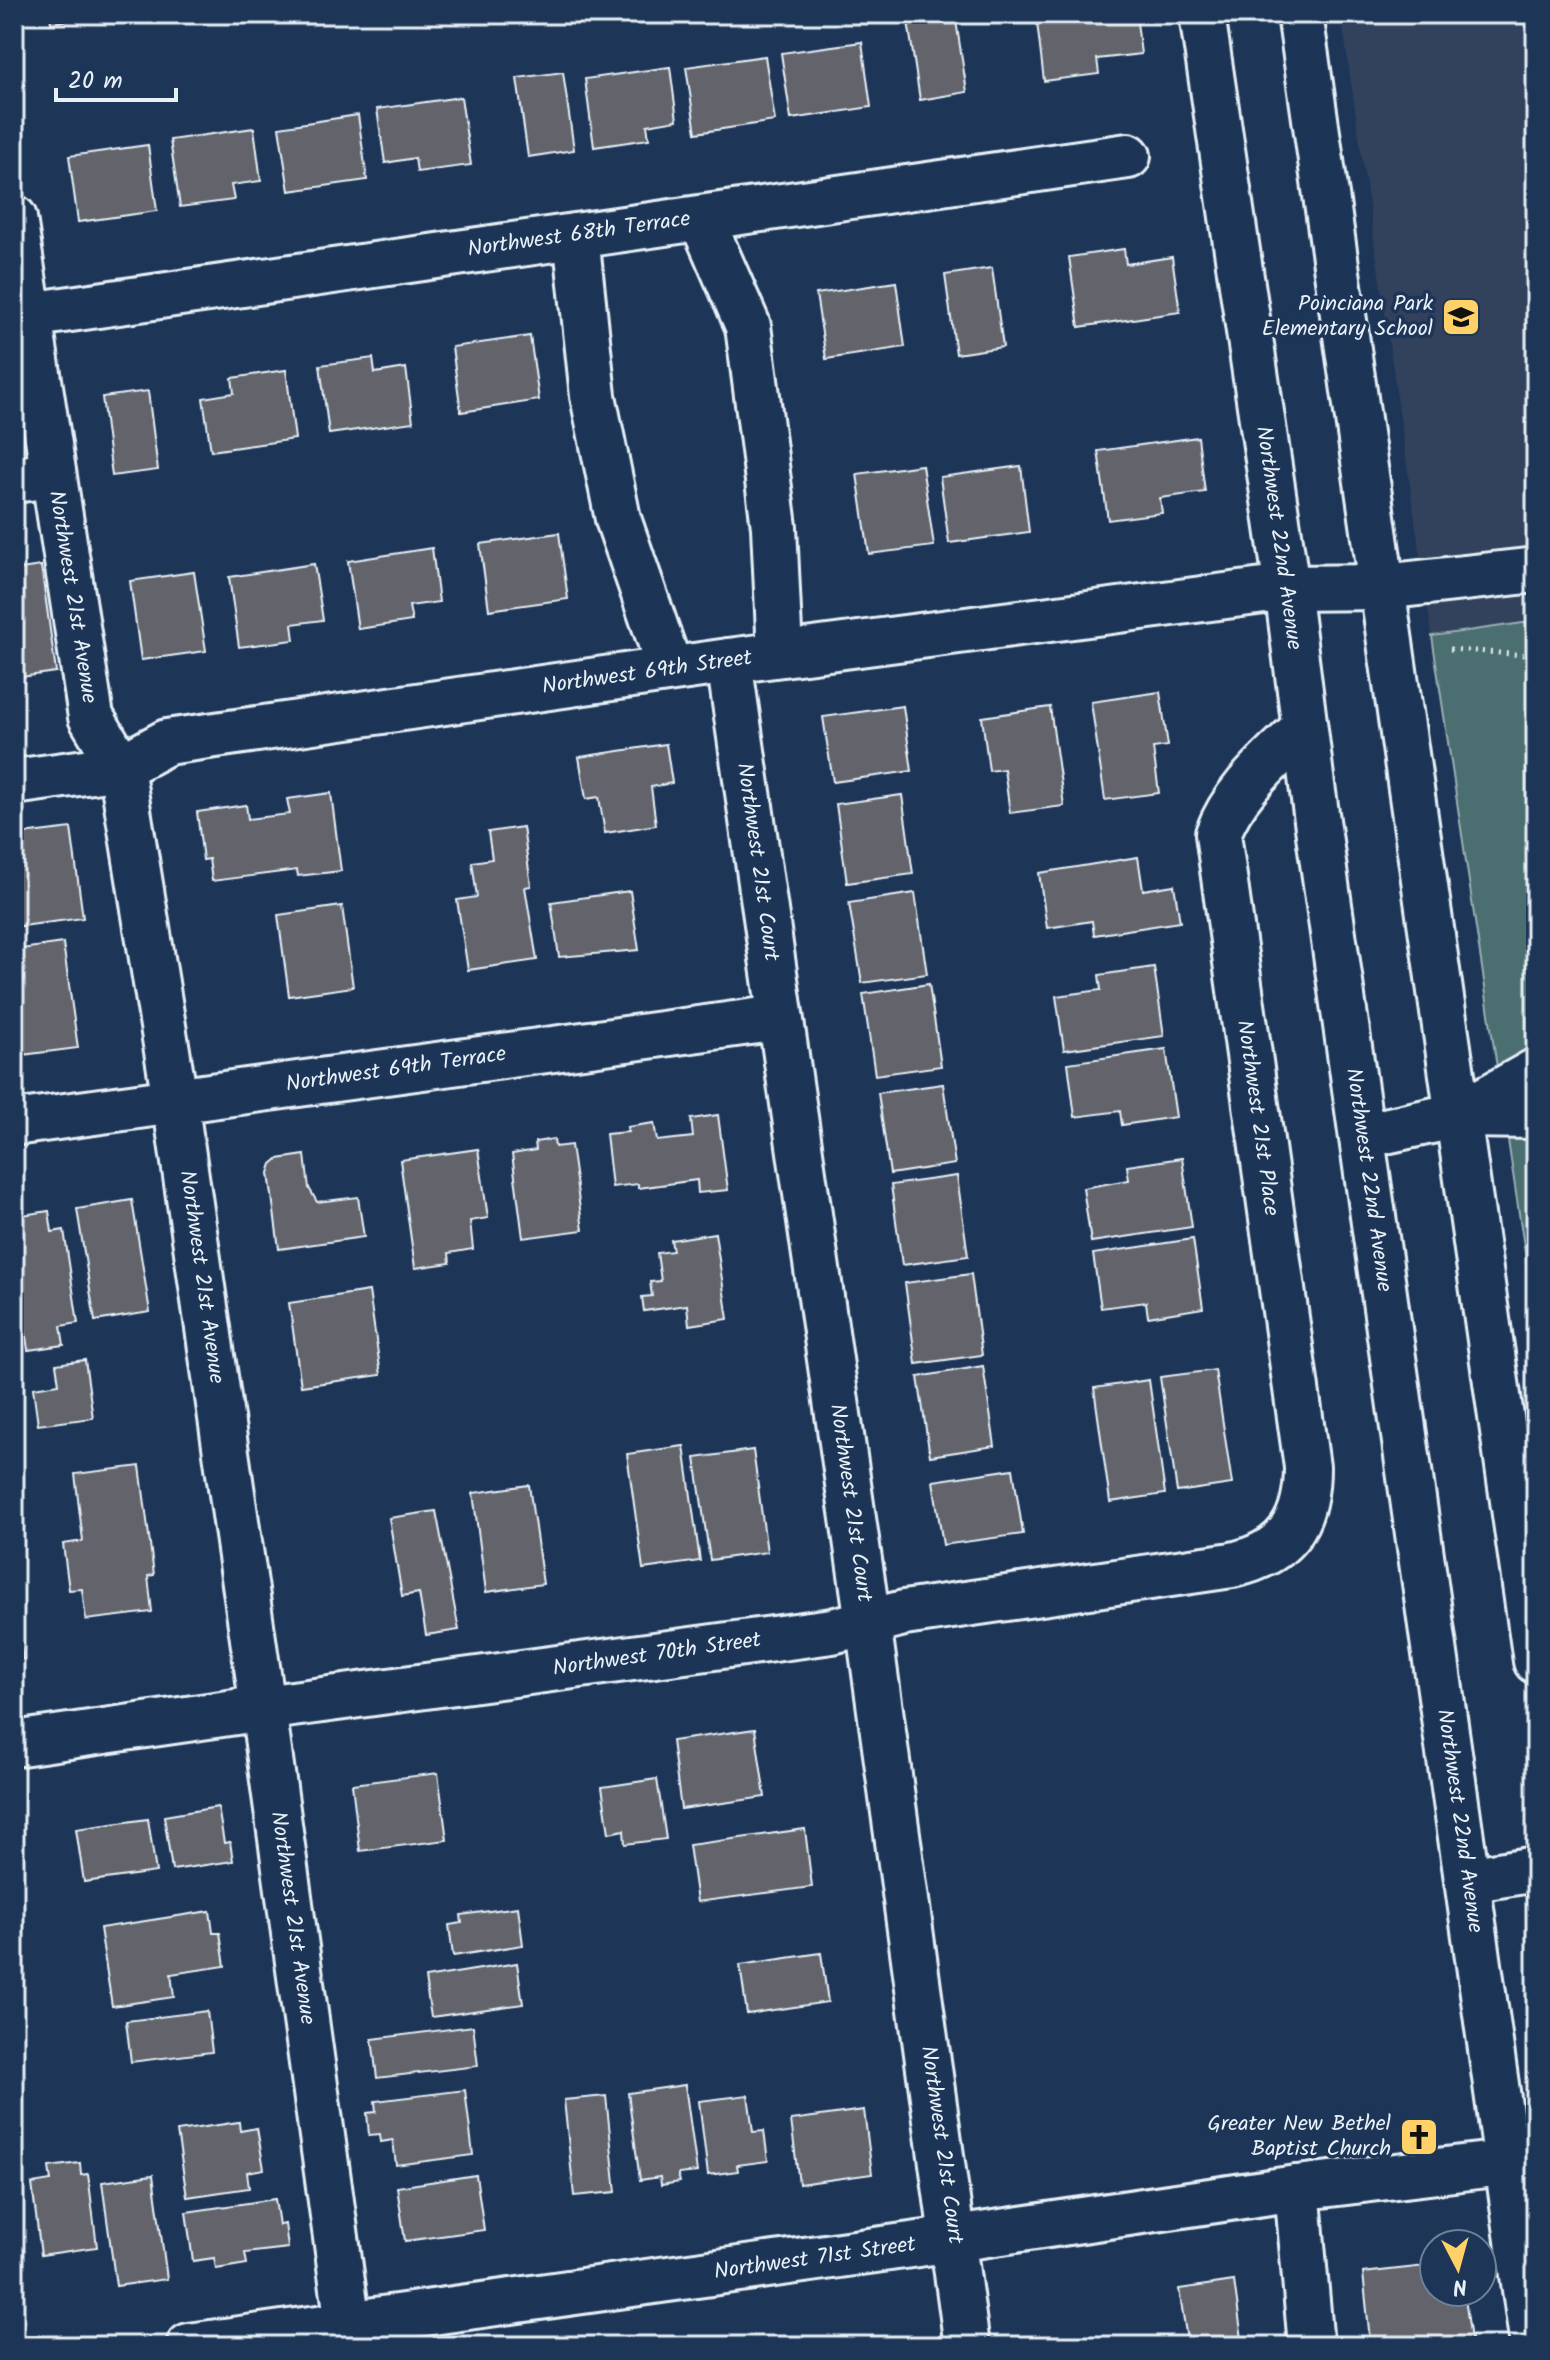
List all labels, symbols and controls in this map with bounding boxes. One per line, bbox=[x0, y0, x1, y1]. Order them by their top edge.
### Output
scale bar bbox=[56, 52, 176, 102]
text: 20 m bbox=[68, 62, 123, 101]
street label: Northwest 68th Terrace bbox=[465, 202, 693, 268]
place label: Poinciana Park Elementary School bbox=[1262, 287, 1434, 347]
school or university icon: Poinciana Park Elementary School bbox=[1440, 296, 1482, 338]
street label: Northwest 22nd Avenue bbox=[1245, 424, 1311, 652]
street label: Northwest 21st Avenue bbox=[38, 488, 106, 706]
street label: Northwest 69th Street bbox=[540, 641, 755, 705]
street label: Northwest 21st Court bbox=[726, 761, 788, 964]
street label: Northwest 21st Place bbox=[1226, 1018, 1288, 1218]
street label: Northwest 69th Terrace bbox=[284, 1037, 509, 1103]
street label: Northwest 22nd Avenue bbox=[1335, 1066, 1401, 1294]
street label: Northwest 21st Avenue bbox=[169, 1168, 233, 1386]
street label: Northwest 21st Court bbox=[819, 1402, 881, 1605]
street label: Northwest 70th Street bbox=[551, 1623, 764, 1687]
street label: Northwest 22nd Avenue bbox=[1426, 1707, 1492, 1935]
street label: Northwest 21st Avenue bbox=[260, 1809, 324, 2027]
street label: Northwest 21st Court bbox=[910, 2044, 972, 2247]
place label: Greater New Bethel Baptist Church bbox=[1208, 2107, 1392, 2167]
church icon: Greater New Bethel Baptist Church bbox=[1398, 2116, 1440, 2158]
street label: Northwest 71st Street bbox=[712, 2227, 919, 2290]
north arrow bbox=[1418, 2228, 1498, 2308]
text: N bbox=[1451, 2267, 1469, 2304]

